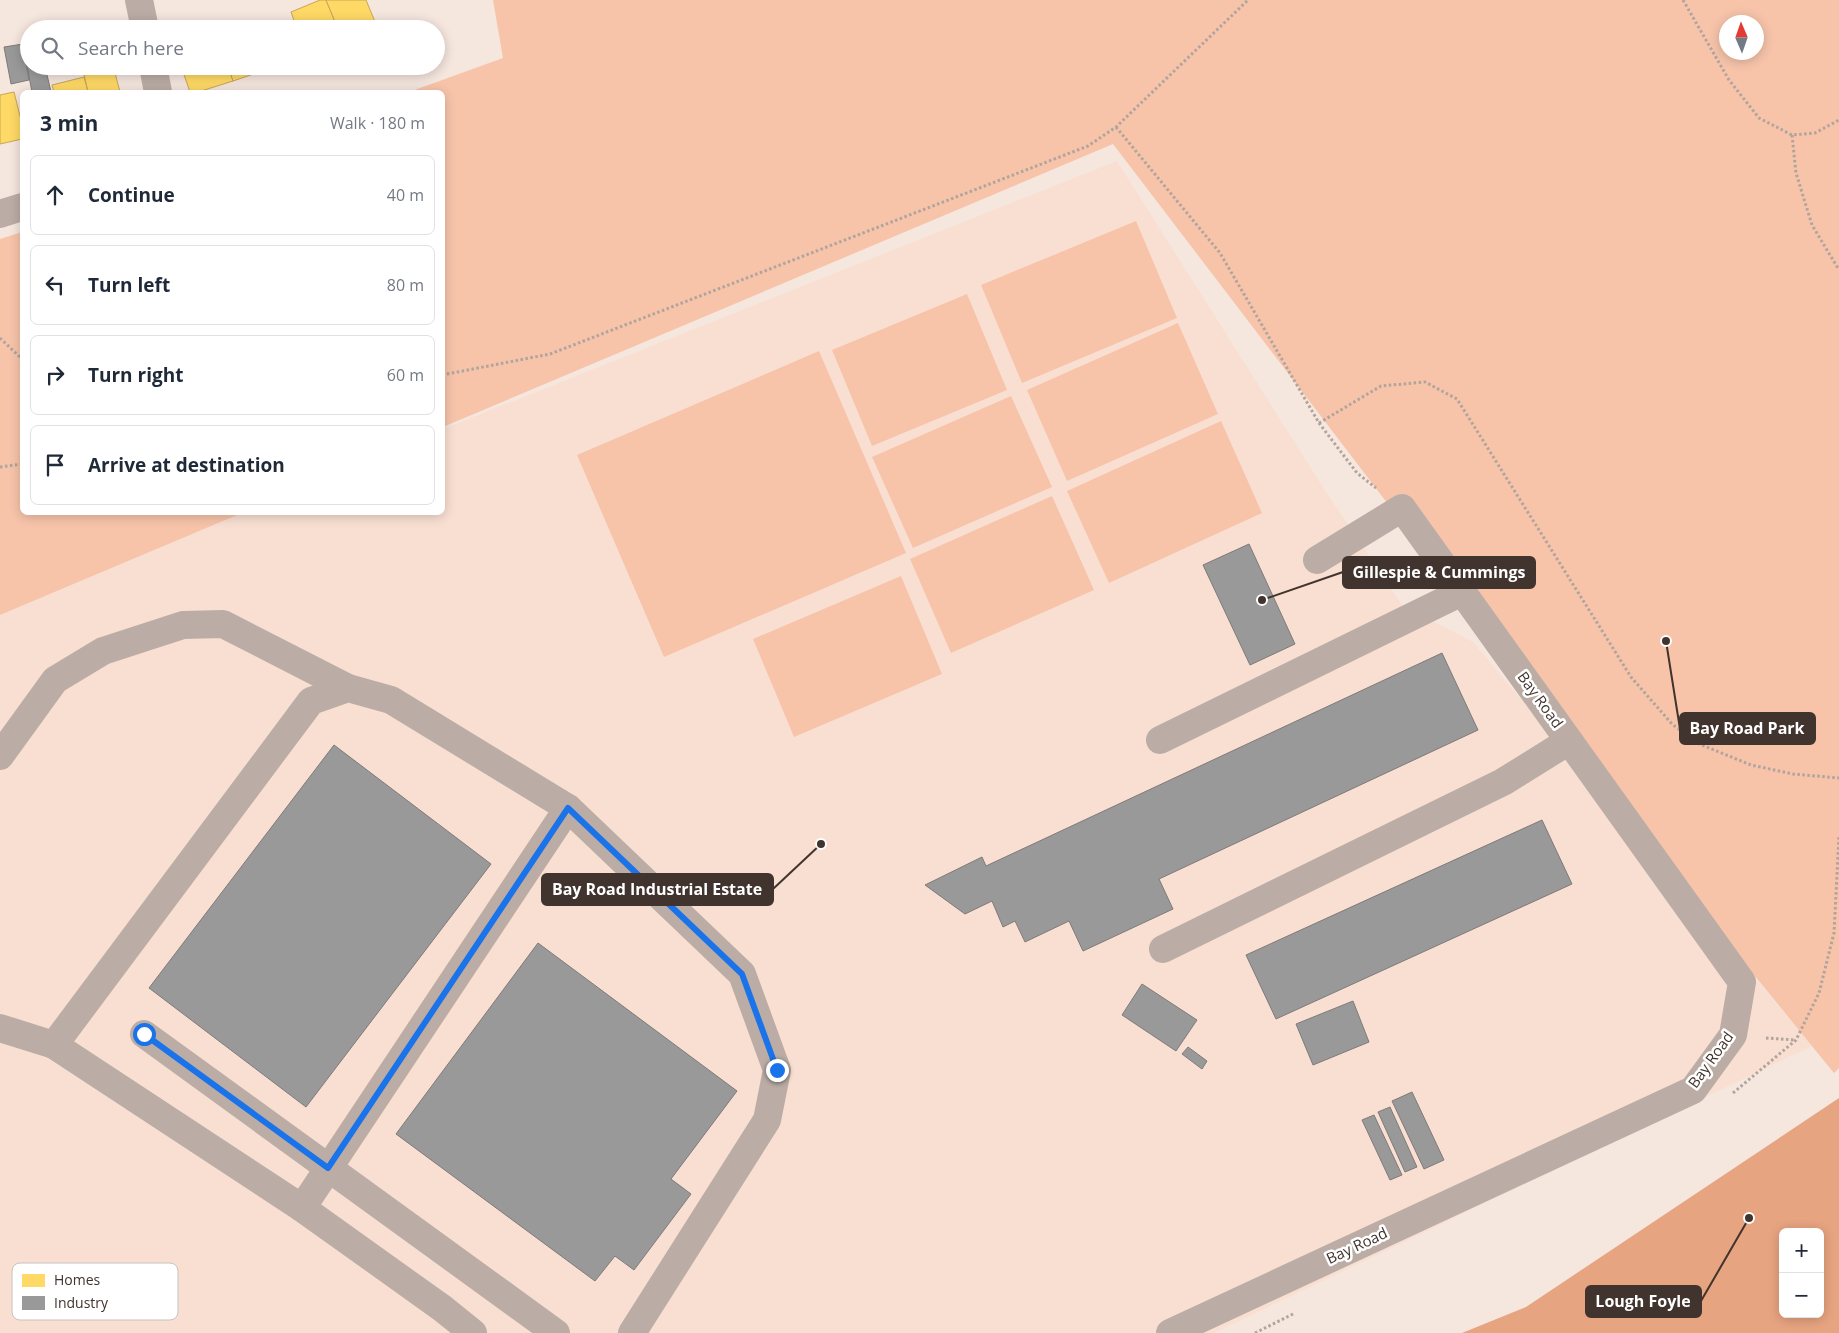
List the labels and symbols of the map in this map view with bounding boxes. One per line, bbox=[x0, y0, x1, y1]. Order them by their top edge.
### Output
north arrow bbox=[1719, 15, 1764, 60]
callout: Gillespie & Cummings bbox=[1343, 557, 1535, 588]
text: Gillespie & Cummings bbox=[1353, 561, 1526, 583]
street label: Bay Road bbox=[1514, 667, 1568, 732]
callout: Bay Road Park bbox=[1680, 713, 1815, 744]
text: Bay Road Park bbox=[1690, 717, 1805, 739]
callout: Bay Road Industrial Estate bbox=[542, 874, 773, 905]
text: Bay Road Industrial Estate bbox=[552, 878, 762, 900]
route start bbox=[133, 1023, 156, 1046]
street label: Bay Road bbox=[1683, 1027, 1737, 1092]
route end bbox=[766, 1059, 789, 1082]
street label: Bay Road bbox=[1323, 1222, 1390, 1268]
legend bbox=[12, 1263, 178, 1320]
text: Homes bbox=[54, 1270, 101, 1289]
callout: Lough Foyle bbox=[1586, 1286, 1701, 1317]
text: Lough Foyle bbox=[1595, 1290, 1691, 1312]
text: Industry bbox=[54, 1293, 109, 1312]

